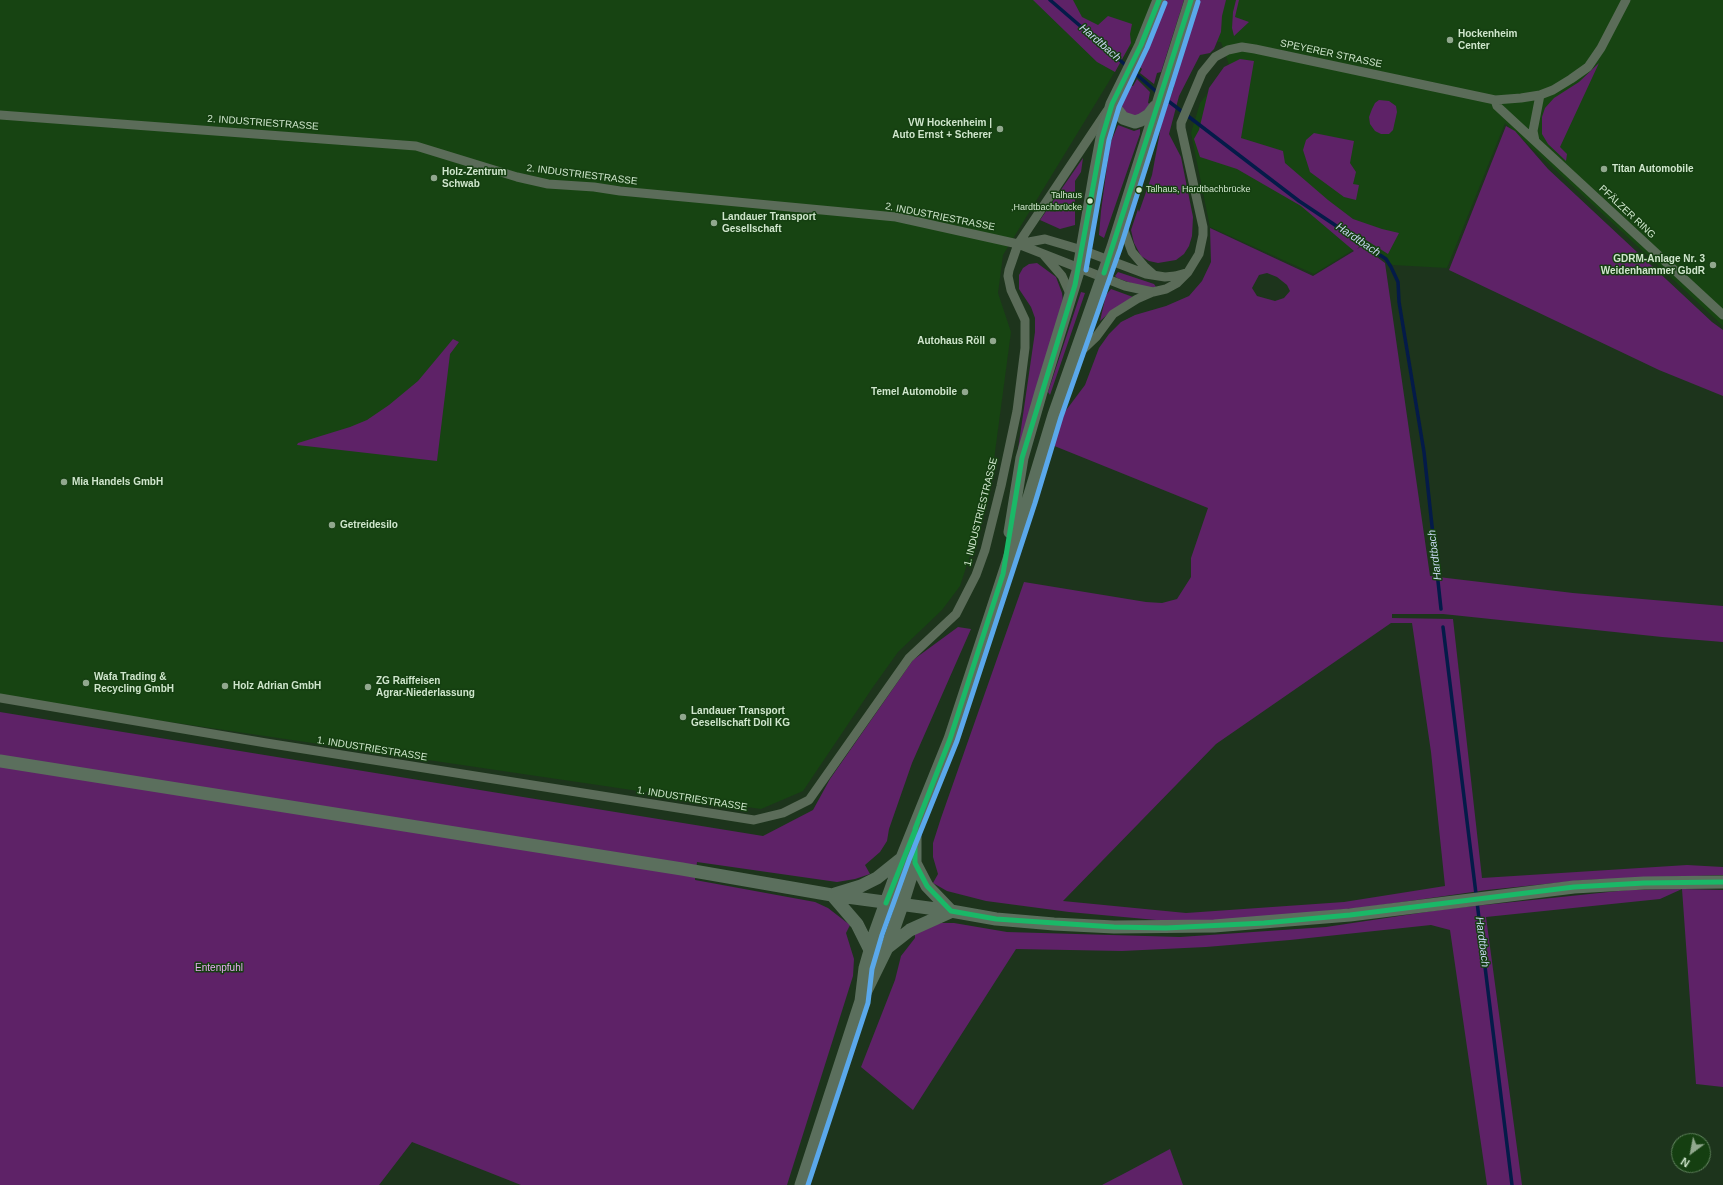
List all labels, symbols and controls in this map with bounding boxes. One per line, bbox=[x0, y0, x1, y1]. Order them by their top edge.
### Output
water label: Hardtbach bbox=[1077, 21, 1123, 65]
place label: Hockenheim Center bbox=[1458, 28, 1517, 52]
marker: Hockenheim Center bbox=[1445, 35, 1455, 45]
street label: SPEYERER STRASSE bbox=[1279, 37, 1383, 71]
street label: 2. INDUSTRIESTRASSE bbox=[207, 113, 319, 133]
place label: VW Hockenheim | Auto Ernst + Scherer bbox=[892, 117, 992, 140]
marker: VW Hockenheim | Auto Ernst + Scherer bbox=[995, 124, 1005, 134]
street label: 2. INDUSTRIESTRASSE bbox=[526, 162, 638, 188]
place label: Titan Automobile bbox=[1612, 163, 1693, 175]
marker: Titan Automobile bbox=[1599, 164, 1609, 174]
place label: Holz-Zentrum Schwab bbox=[442, 166, 506, 190]
marker: Holz-Zentrum Schwab bbox=[429, 173, 439, 183]
street label: PFÄLZER RING bbox=[1596, 183, 1658, 241]
marker: Talhaus, Hardtbachbrücke bbox=[1134, 185, 1144, 195]
place label: Talhaus, Hardtbachbrücke bbox=[1146, 185, 1251, 195]
place label: Talhaus ,Hardtbachbrücke bbox=[1011, 191, 1082, 212]
marker: Talhaus ,Hardtbachbrücke bbox=[1085, 196, 1095, 206]
street label: 2. INDUSTRIESTRASSE bbox=[884, 200, 996, 234]
place label: Landauer Transport Gesellschaft bbox=[722, 211, 816, 234]
marker: Landauer Transport Gesellschaft bbox=[709, 218, 719, 228]
water label: Hardtbach bbox=[1333, 220, 1383, 260]
place label: GDRM-Anlage Nr. 3 Weidenhammer GbdR bbox=[1601, 253, 1705, 276]
marker: GDRM-Anlage Nr. 3 Weidenhammer GbdR bbox=[1708, 260, 1718, 270]
place label: Autohaus Röll bbox=[917, 335, 985, 347]
marker: Autohaus Röll bbox=[988, 336, 998, 346]
place label: Temel Automobile bbox=[871, 386, 957, 398]
marker: Temel Automobile bbox=[960, 387, 970, 397]
street label: 1. INDUSTRIESTRASSE bbox=[962, 456, 1000, 568]
place label: Mia Handels GmbH bbox=[72, 476, 163, 488]
marker: Mia Handels GmbH bbox=[59, 477, 69, 487]
place label: Getreidesilo bbox=[340, 519, 398, 531]
marker: Getreidesilo bbox=[327, 520, 337, 530]
water label: Hardtbach bbox=[1425, 529, 1445, 581]
place label: Wafa Trading & Recycling GmbH bbox=[94, 671, 174, 694]
place label: ZG Raiffeisen Agrar-Niederlassung bbox=[376, 675, 475, 698]
marker: Wafa Trading & Recycling GmbH bbox=[81, 678, 91, 688]
place label: Holz Adrian GmbH bbox=[233, 680, 321, 692]
marker: Holz Adrian GmbH bbox=[220, 681, 230, 691]
marker: ZG Raiffeisen Agrar-Niederlassung bbox=[363, 682, 373, 692]
place label: Landauer Transport Gesellschaft Doll KG bbox=[691, 705, 790, 728]
marker: Landauer Transport Gesellschaft Doll KG bbox=[678, 712, 688, 722]
street label: 1. INDUSTRIESTRASSE bbox=[316, 734, 428, 764]
street label: 1. INDUSTRIESTRASSE bbox=[636, 784, 748, 814]
water label: Hardtbach bbox=[1472, 916, 1492, 968]
park label: Entenpfuhl bbox=[195, 962, 243, 974]
north arrow bbox=[1671, 1133, 1711, 1173]
text: N bbox=[1679, 1155, 1692, 1170]

